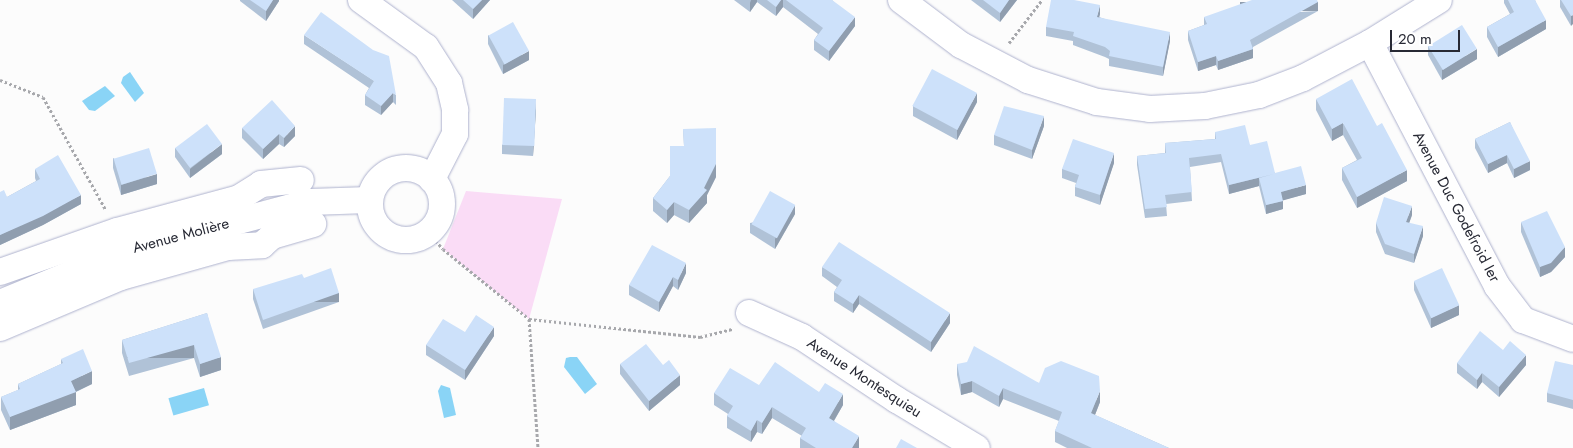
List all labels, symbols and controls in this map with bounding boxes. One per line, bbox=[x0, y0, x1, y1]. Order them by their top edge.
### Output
scale bar bbox=[1393, 20, 1463, 52]
text: 20 m bbox=[1398, 28, 1432, 50]
street label: Avenue Duc Godefroid Ier bbox=[1409, 129, 1503, 285]
street label: Avenue Molière bbox=[131, 214, 231, 258]
street label: Avenue Montesquieu bbox=[803, 334, 925, 422]

